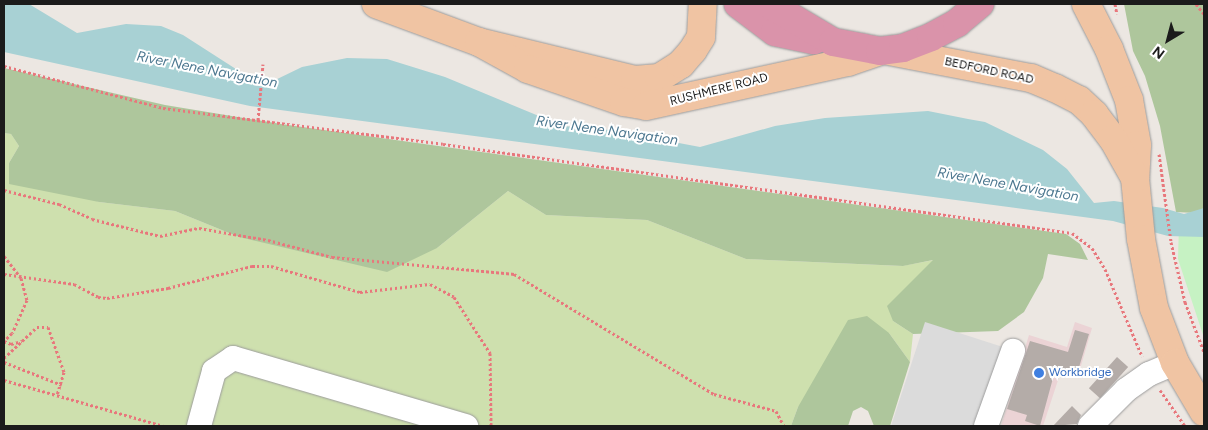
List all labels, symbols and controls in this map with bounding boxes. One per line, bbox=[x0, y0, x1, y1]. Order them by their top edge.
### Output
north arrow bbox=[1143, 15, 1193, 65]
text: N bbox=[1149, 42, 1168, 62]
water label: River Nene Navigation bbox=[135, 48, 279, 92]
street label: BEDFORD ROAD bbox=[943, 55, 1035, 87]
street label: RUSHMERE ROAD bbox=[669, 71, 769, 109]
water label: River Nene Navigation bbox=[535, 113, 679, 149]
water label: River Nene Navigation bbox=[936, 164, 1080, 206]
place label: Workbridge bbox=[1049, 366, 1111, 380]
marker: Workbridge bbox=[1033, 367, 1045, 379]

